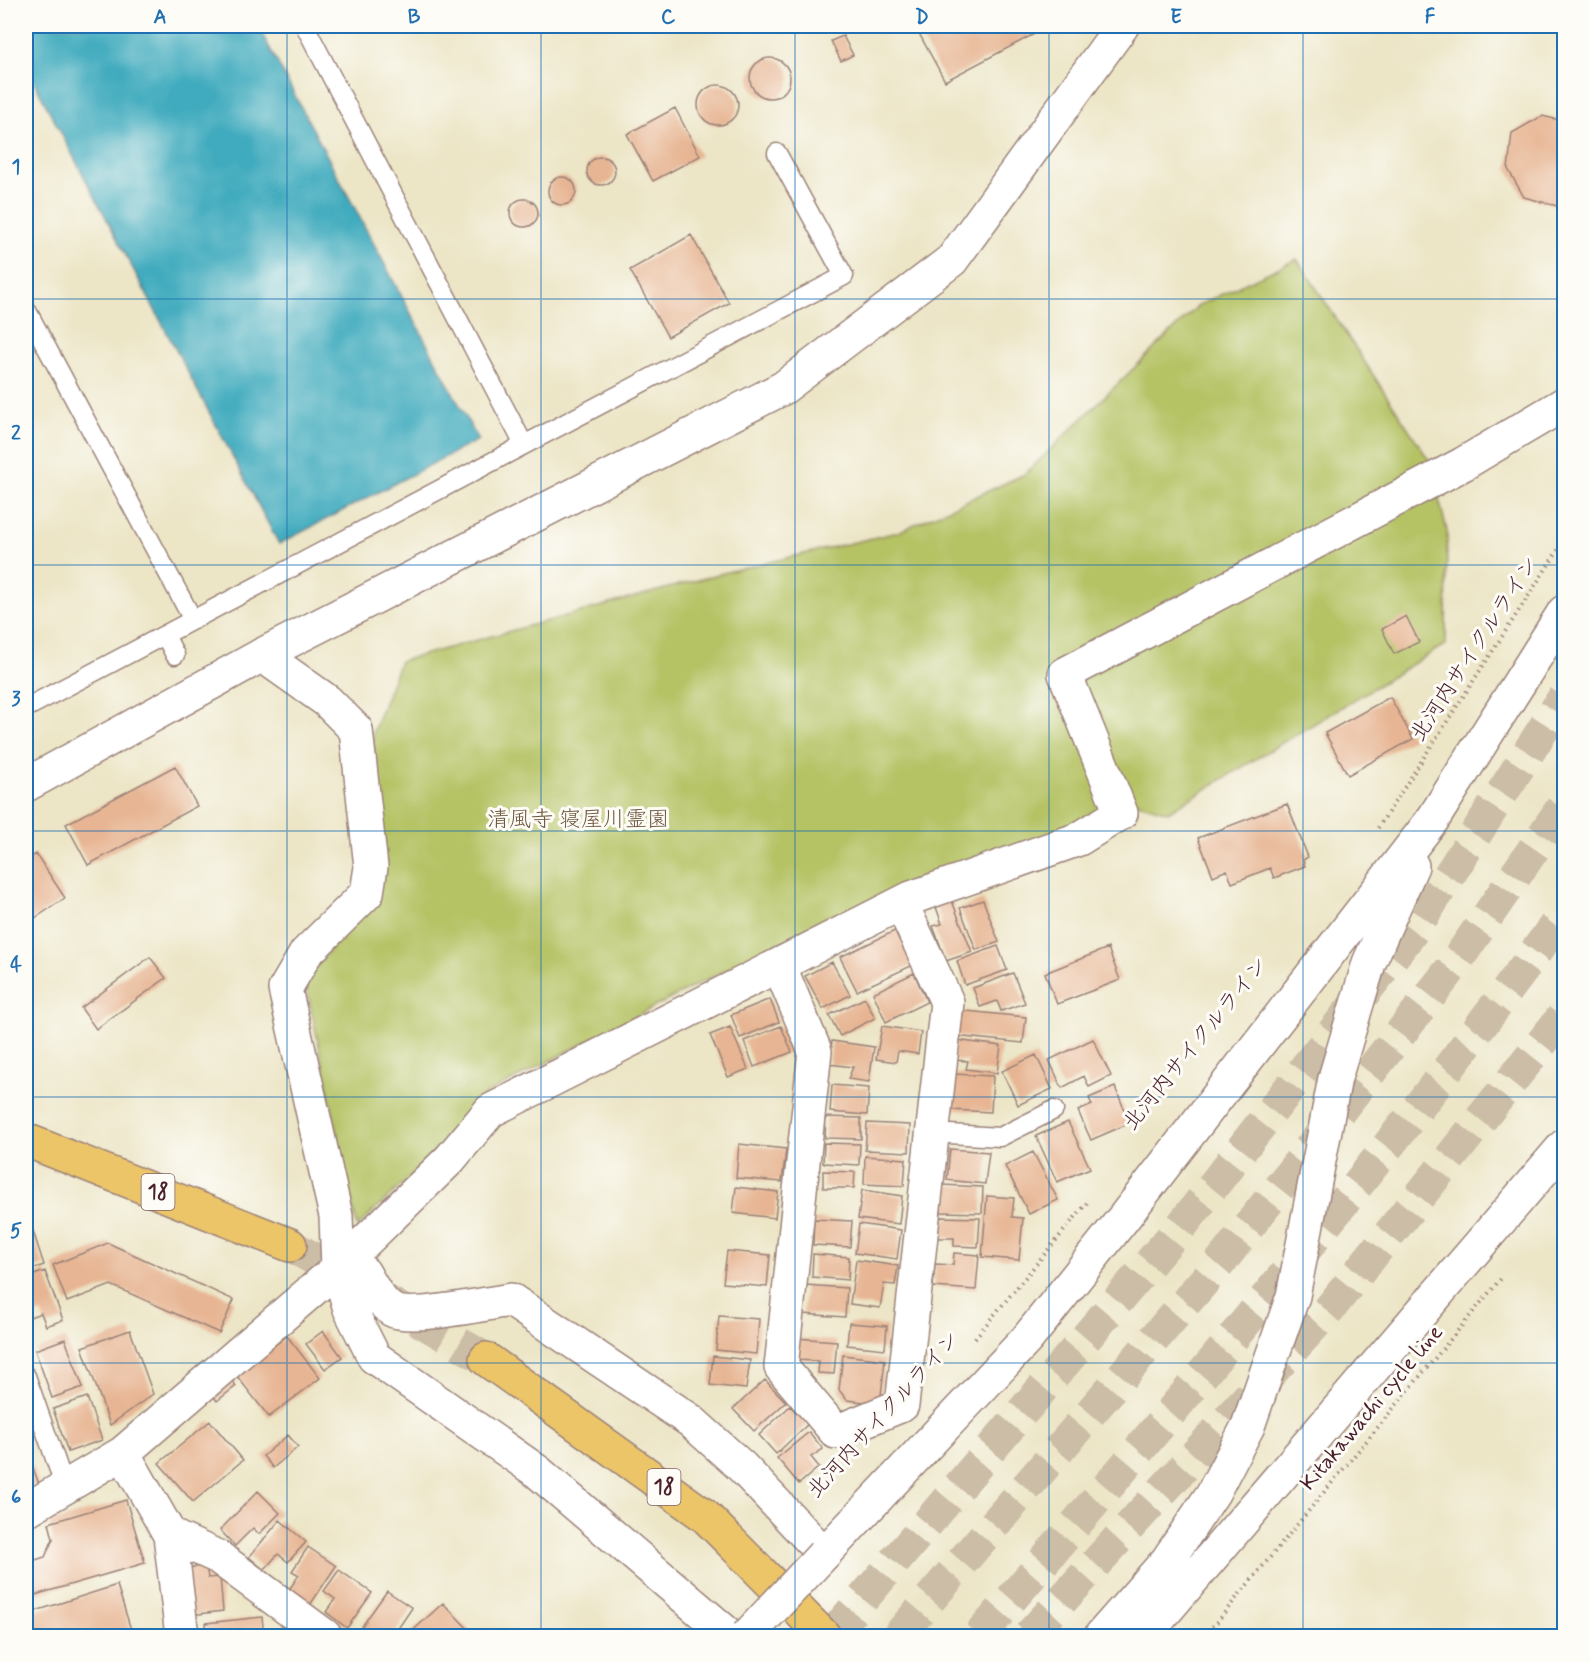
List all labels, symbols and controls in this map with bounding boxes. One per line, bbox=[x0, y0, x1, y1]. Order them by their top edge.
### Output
text: A bbox=[153, 4, 167, 31]
text: B bbox=[408, 4, 421, 31]
text: C bbox=[661, 4, 676, 31]
text: D bbox=[915, 4, 929, 31]
text: E bbox=[1170, 4, 1182, 31]
text: F bbox=[1425, 4, 1436, 31]
text: 1 bbox=[12, 154, 20, 181]
text: 2 bbox=[11, 420, 21, 447]
street label: 北河内サイクルライン bbox=[1405, 551, 1545, 747]
text: 3 bbox=[11, 686, 21, 713]
park label: 清風寺 寝屋川霊園 bbox=[487, 806, 669, 834]
street label: 北河内サイクルライン bbox=[1117, 951, 1275, 1137]
text: 4 bbox=[10, 952, 22, 979]
road number: 18 bbox=[142, 1174, 174, 1210]
text: 5 bbox=[10, 1218, 22, 1245]
street label: Kitakawachi cycle line bbox=[1294, 1319, 1450, 1497]
street label: 北河内サイクルライン bbox=[801, 1326, 967, 1504]
road number: 18 bbox=[648, 1469, 680, 1505]
text: 6 bbox=[11, 1484, 21, 1511]

